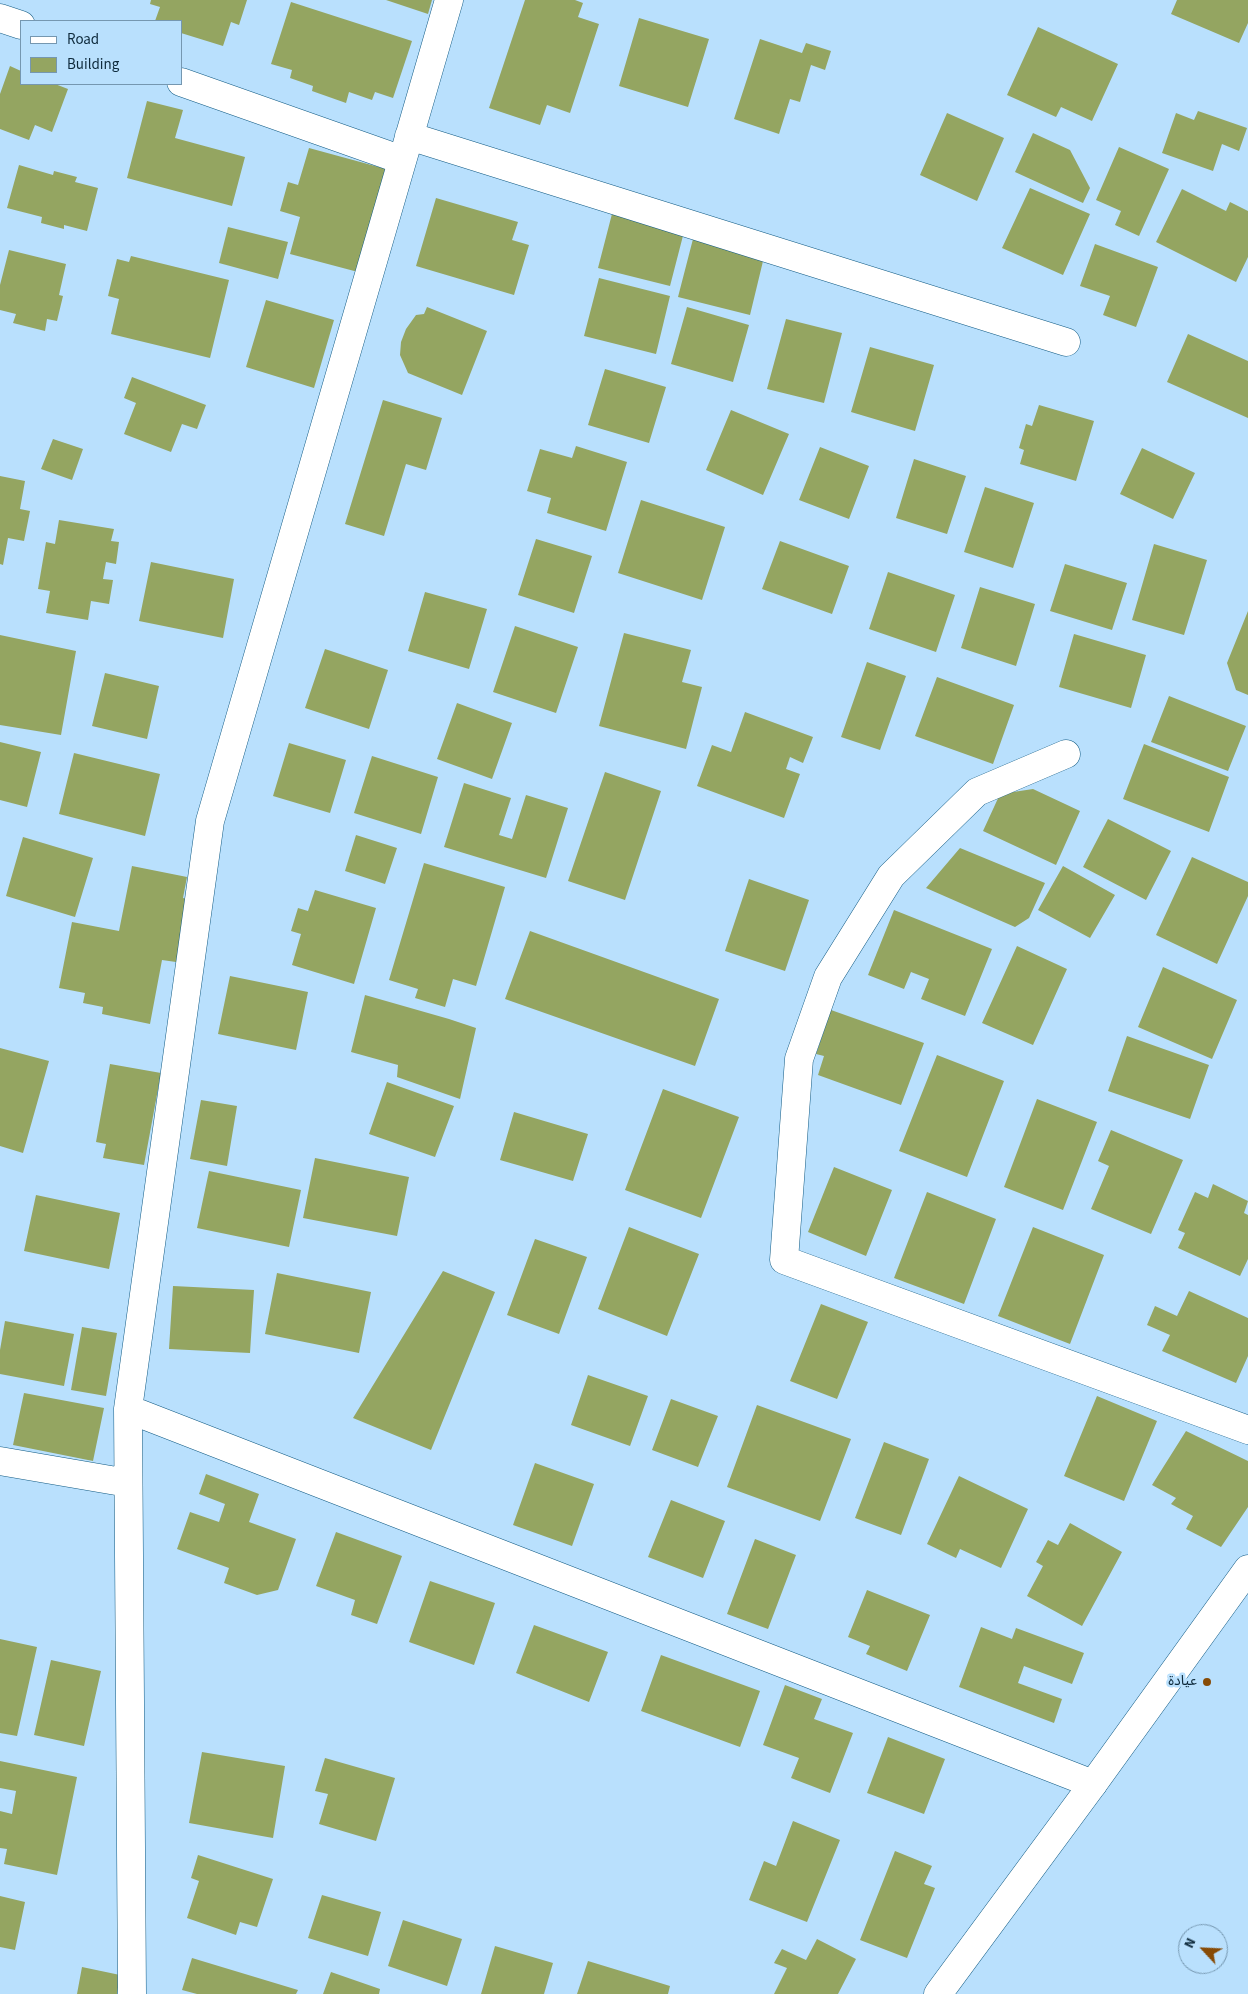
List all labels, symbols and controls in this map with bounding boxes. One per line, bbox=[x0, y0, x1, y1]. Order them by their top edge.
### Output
legend bbox=[20, 20, 182, 85]
text: Road bbox=[67, 29, 99, 50]
text: Building bbox=[67, 54, 119, 75]
place label: عيادة bbox=[1168, 1674, 1197, 1690]
marker: عيادة bbox=[1201, 1676, 1213, 1688]
north arrow bbox=[1178, 1924, 1228, 1974]
text: N bbox=[1179, 1935, 1201, 1952]

